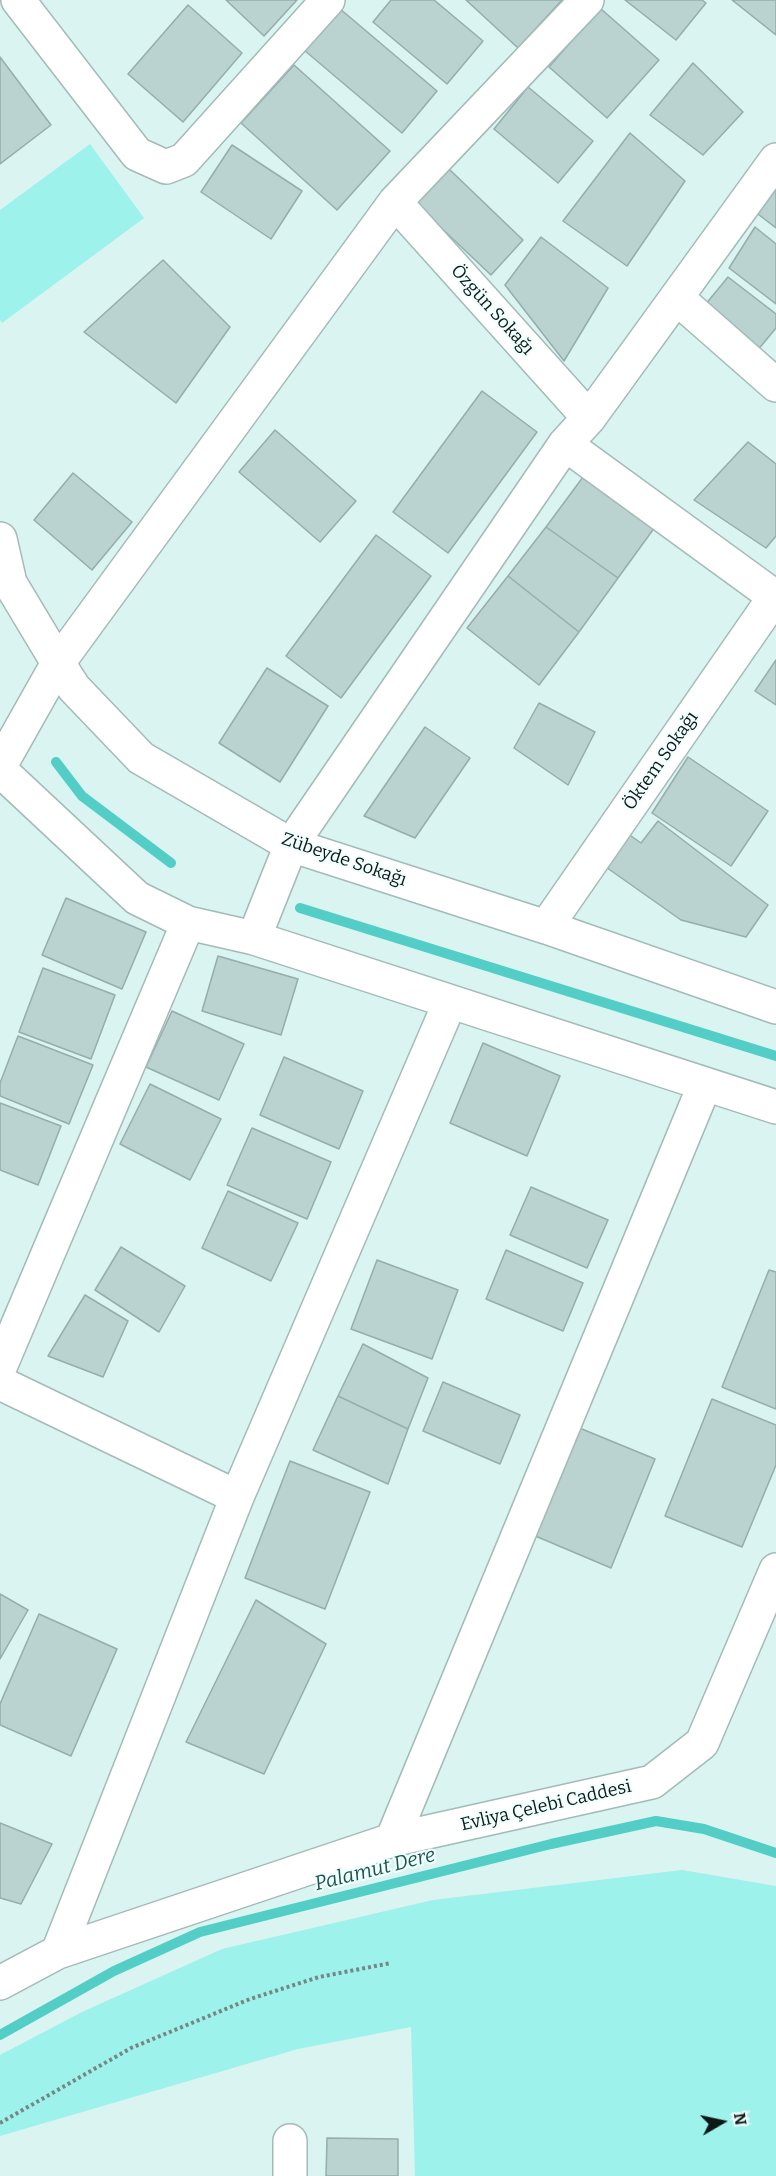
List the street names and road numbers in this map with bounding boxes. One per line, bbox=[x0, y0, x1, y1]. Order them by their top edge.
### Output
street label: Özgün Sokağı bbox=[446, 260, 538, 360]
street label: Öktem Sokağı bbox=[619, 707, 703, 815]
street label: Zübeyde Sokağı bbox=[279, 829, 409, 891]
street label: Evliya Çelebi Caddesi bbox=[459, 1776, 633, 1836]

